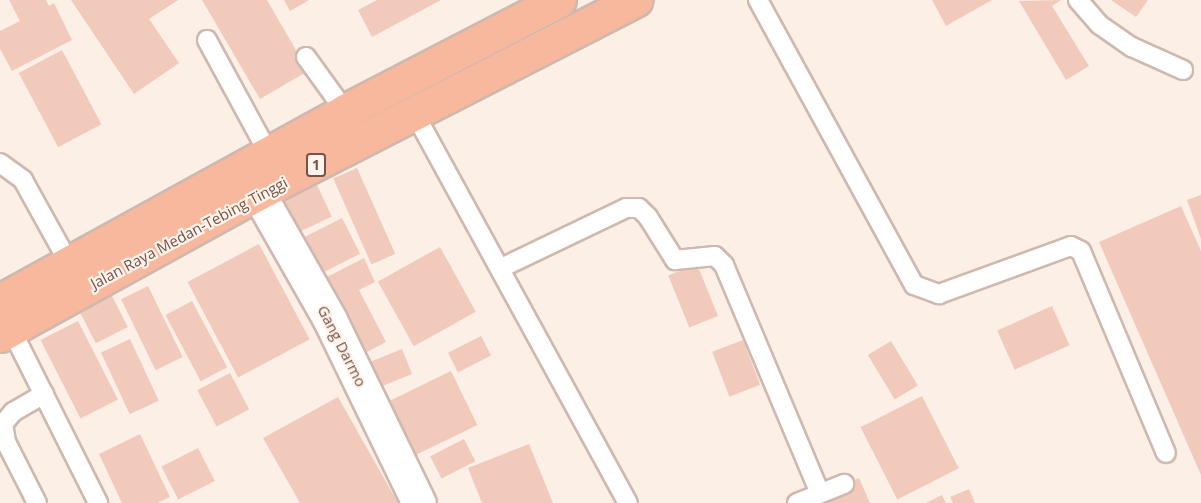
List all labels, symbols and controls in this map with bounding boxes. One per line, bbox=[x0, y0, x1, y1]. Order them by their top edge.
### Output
road number: 1 bbox=[306, 154, 326, 176]
street label: Jalan Raya Medan-Tebing Tinggi bbox=[87, 173, 291, 293]
street label: Gang Darmo bbox=[314, 302, 370, 390]

